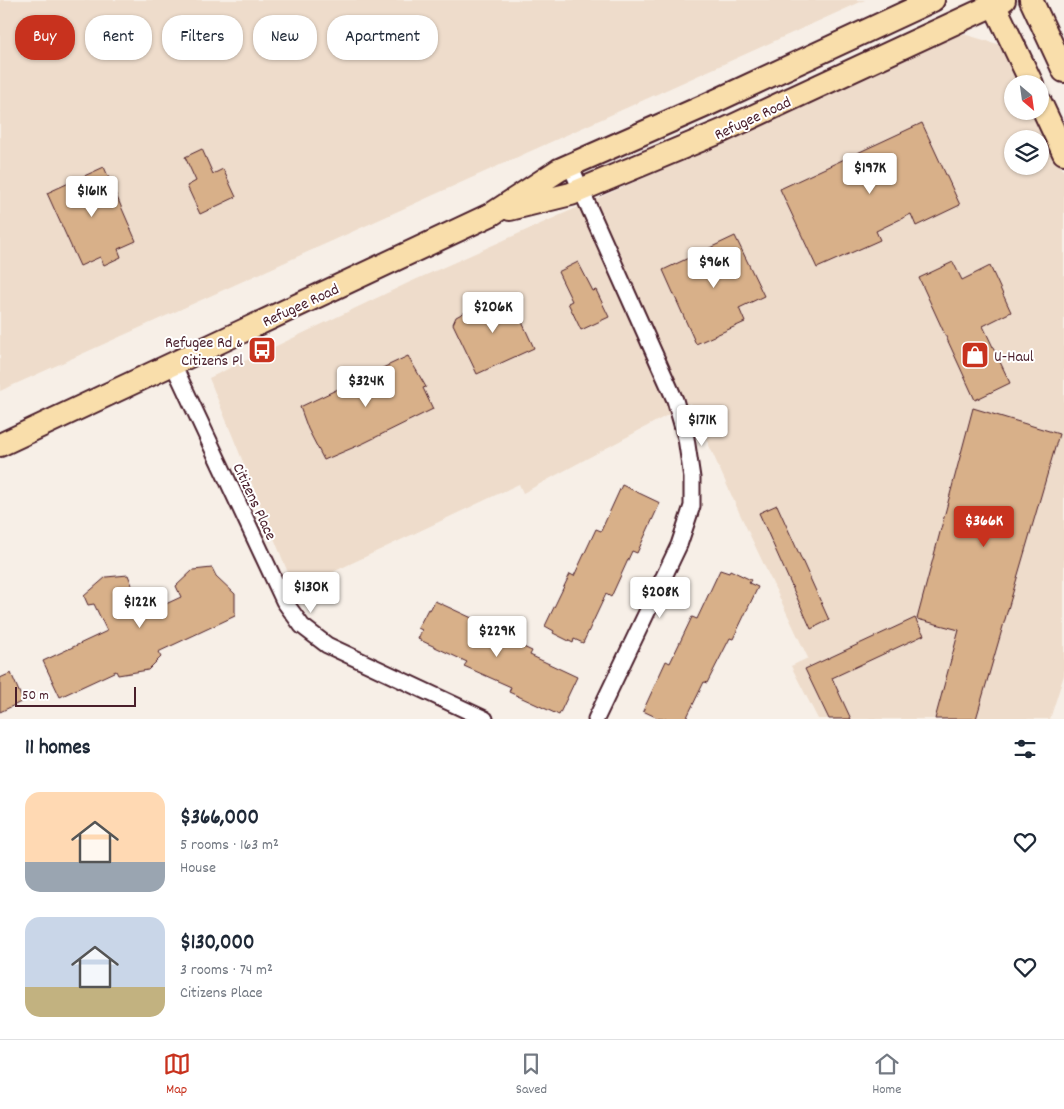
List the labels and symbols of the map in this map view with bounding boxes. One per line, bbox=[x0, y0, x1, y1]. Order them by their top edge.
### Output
north arrow bbox=[1004, 75, 1049, 120]
street label: Refugee Road bbox=[711, 92, 795, 147]
pin: $197K bbox=[835, 152, 905, 195]
pin: $161K bbox=[57, 176, 127, 218]
pin: $96K bbox=[684, 246, 744, 289]
street label: Refugee Road bbox=[259, 279, 343, 334]
pin: $206K bbox=[458, 292, 528, 334]
place label: Refugee Rd & Citizens Pl bbox=[165, 332, 243, 373]
bus stop icon: Refugee Rd & Citizens Pl bbox=[247, 335, 277, 365]
shop icon: U-Haul bbox=[960, 340, 990, 370]
place label: U-Haul bbox=[994, 346, 1034, 369]
pin: $324K bbox=[331, 366, 401, 408]
pin: $171K bbox=[667, 404, 737, 447]
street label: Citizens Place bbox=[226, 460, 282, 544]
pin: $366K bbox=[949, 506, 1019, 548]
pin: $130K bbox=[276, 572, 346, 614]
pin: $208K bbox=[625, 576, 695, 619]
pin: $122K bbox=[105, 586, 175, 629]
pin: $229K bbox=[462, 616, 532, 658]
scale bar bbox=[15, 684, 136, 707]

